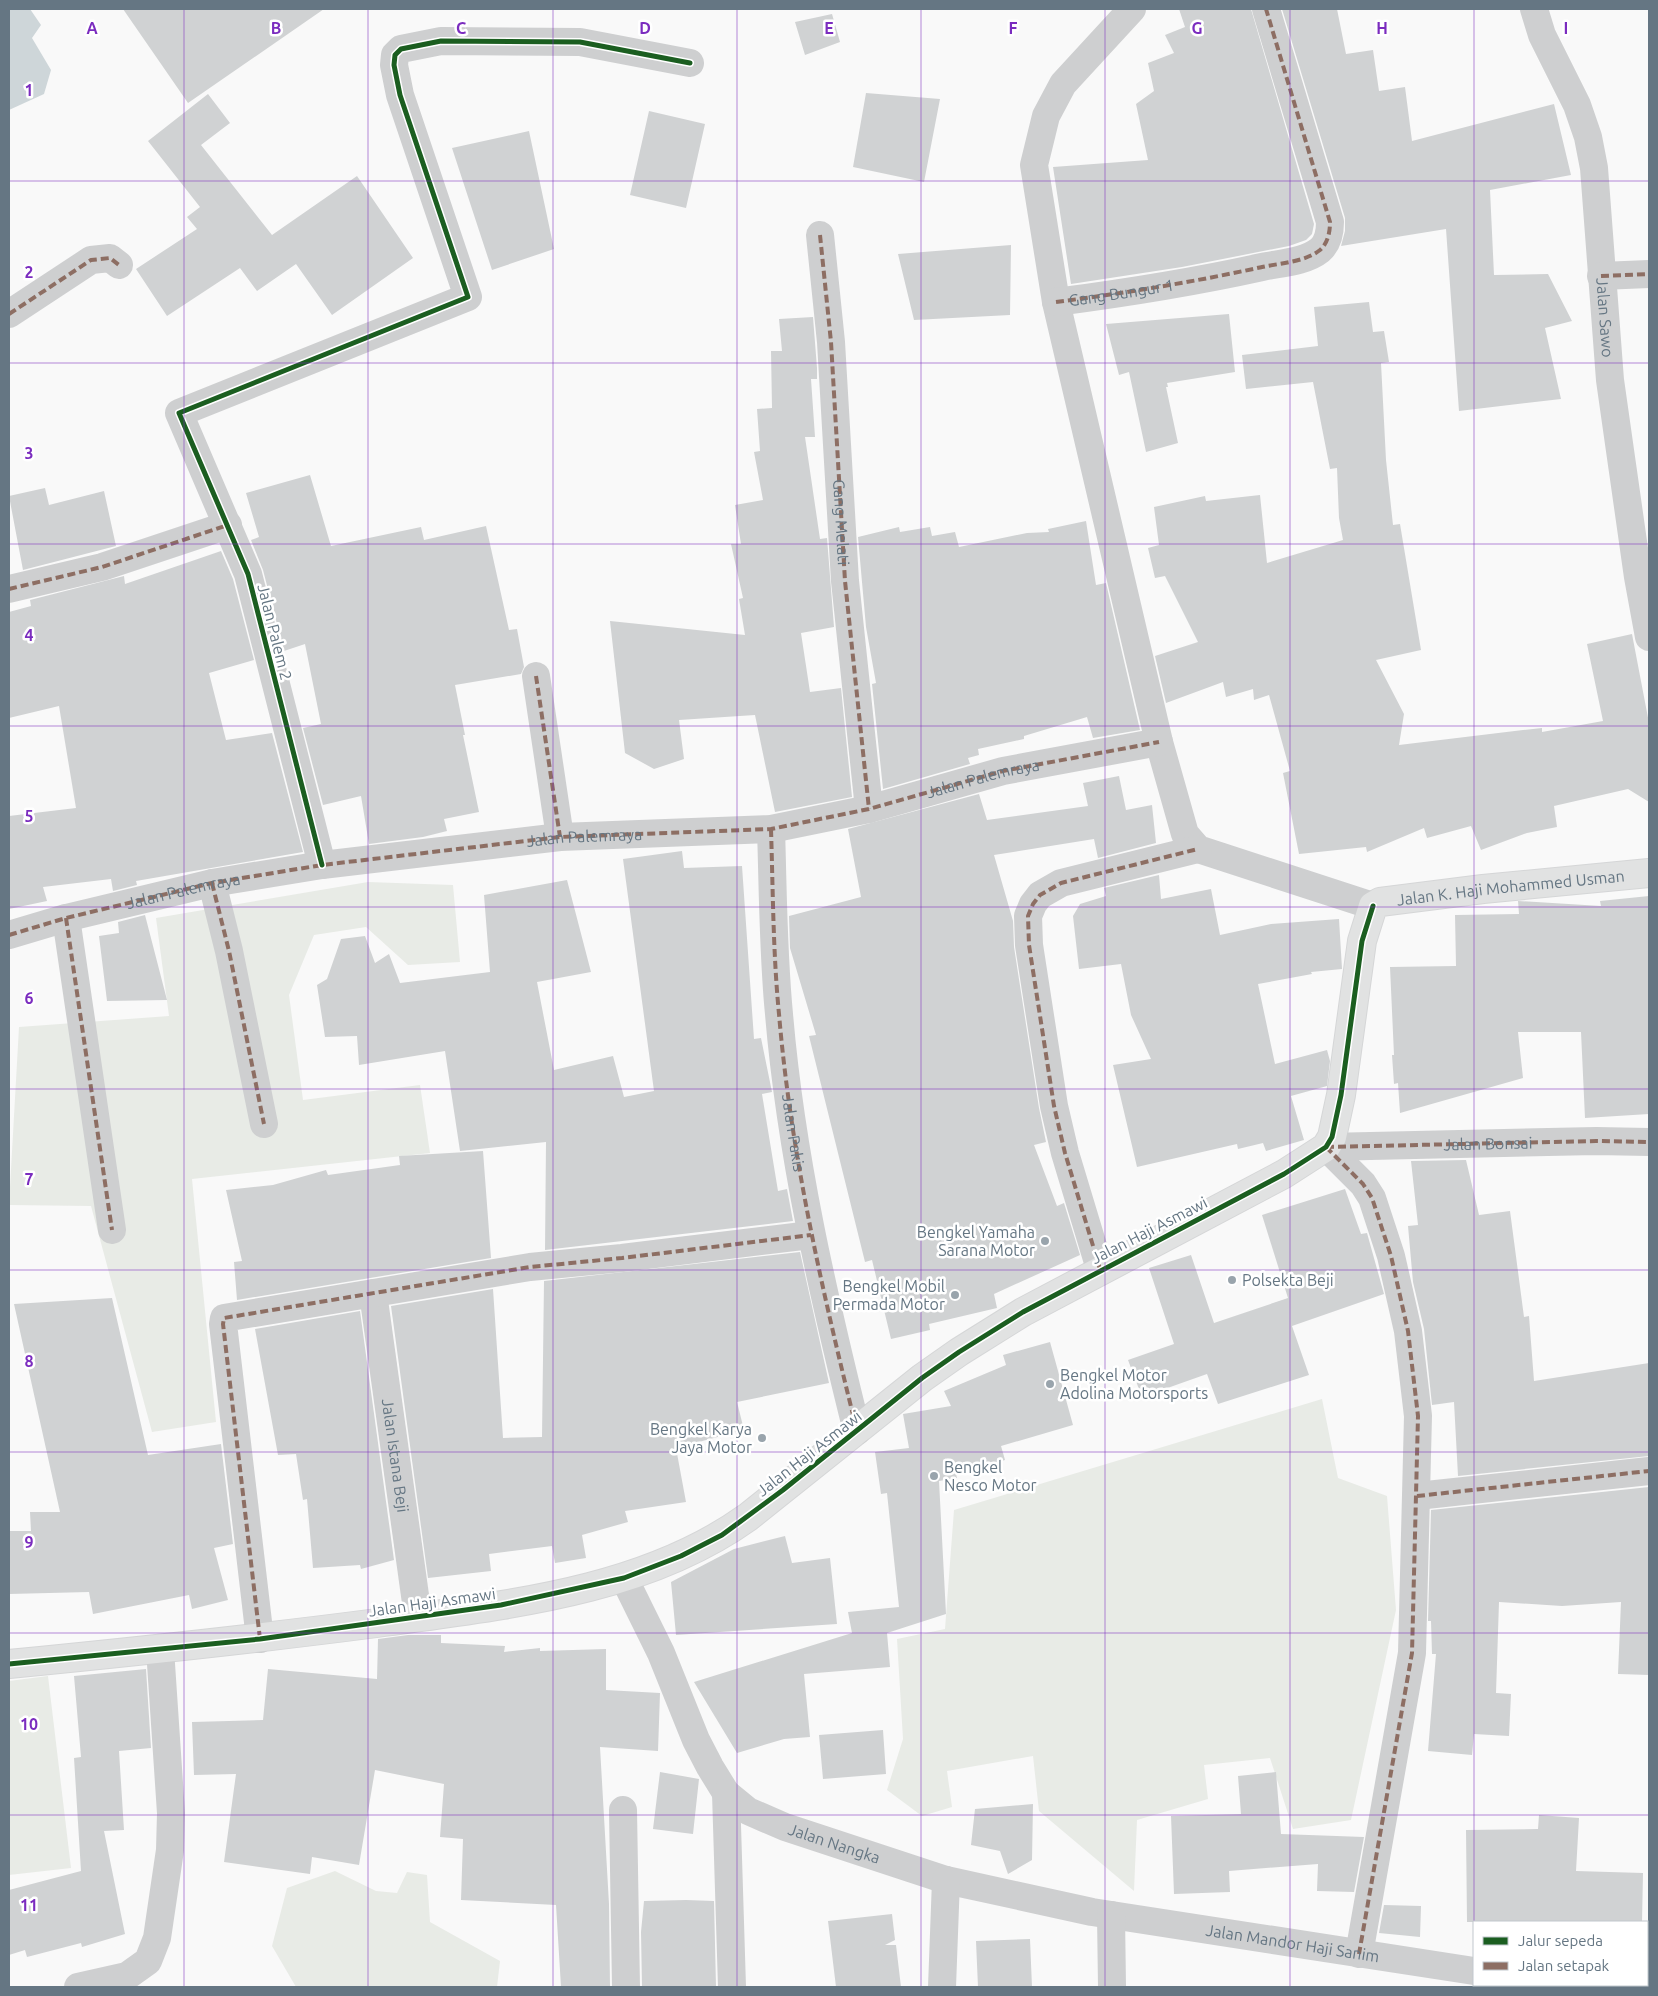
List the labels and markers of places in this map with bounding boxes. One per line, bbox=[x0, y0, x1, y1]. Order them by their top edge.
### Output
place label: Bengkel Yamaha Sarana Motor bbox=[917, 1223, 1035, 1259]
marker: Bengkel Yamaha Sarana Motor bbox=[1039, 1235, 1051, 1247]
place label: Polsekta Beji bbox=[1242, 1271, 1334, 1289]
marker: Polsekta Beji bbox=[1226, 1274, 1238, 1286]
place label: Bengkel Mobil Permada Motor bbox=[833, 1277, 945, 1313]
marker: Bengkel Mobil Permada Motor bbox=[949, 1289, 961, 1301]
place label: Bengkel Motor Adolina Motorsports bbox=[1060, 1366, 1208, 1402]
marker: Bengkel Motor Adolina Motorsports bbox=[1044, 1378, 1056, 1390]
place label: Bengkel Karya Jaya Motor bbox=[650, 1420, 752, 1456]
marker: Bengkel Karya Jaya Motor bbox=[756, 1432, 768, 1444]
place label: Bengkel Nesco Motor bbox=[944, 1458, 1037, 1494]
marker: Bengkel Nesco Motor bbox=[928, 1470, 940, 1482]

